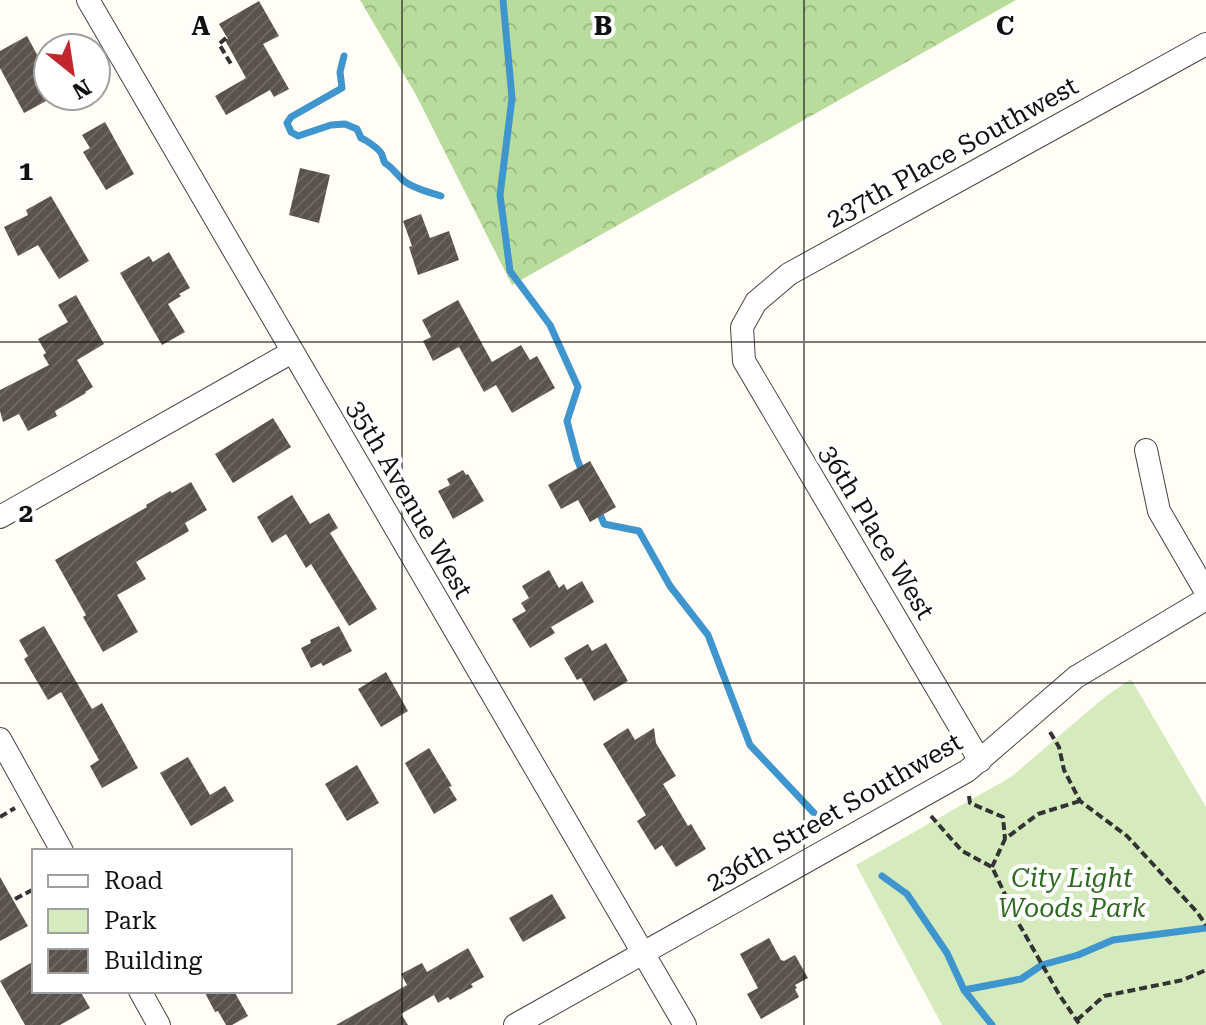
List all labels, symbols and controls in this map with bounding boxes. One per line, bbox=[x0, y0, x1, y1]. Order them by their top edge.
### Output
text: A bbox=[192, 11, 211, 41]
text: B bbox=[594, 11, 612, 41]
text: C bbox=[996, 11, 1014, 41]
north arrow bbox=[32, 32, 112, 112]
street label: 237th Place Southwest bbox=[821, 70, 1083, 234]
text: N bbox=[68, 74, 95, 104]
text: 1 bbox=[19, 156, 33, 186]
street label: 35th Avenue West bbox=[341, 395, 479, 604]
street label: 36th Place West bbox=[813, 440, 941, 625]
text: 2 bbox=[19, 498, 33, 528]
street label: 236th Street Southwest bbox=[701, 726, 967, 898]
legend bbox=[32, 849, 292, 993]
park label: City Light Woods Park bbox=[998, 863, 1147, 923]
text: Road bbox=[104, 867, 163, 895]
text: Park bbox=[104, 907, 157, 935]
text: Building bbox=[104, 947, 202, 975]

